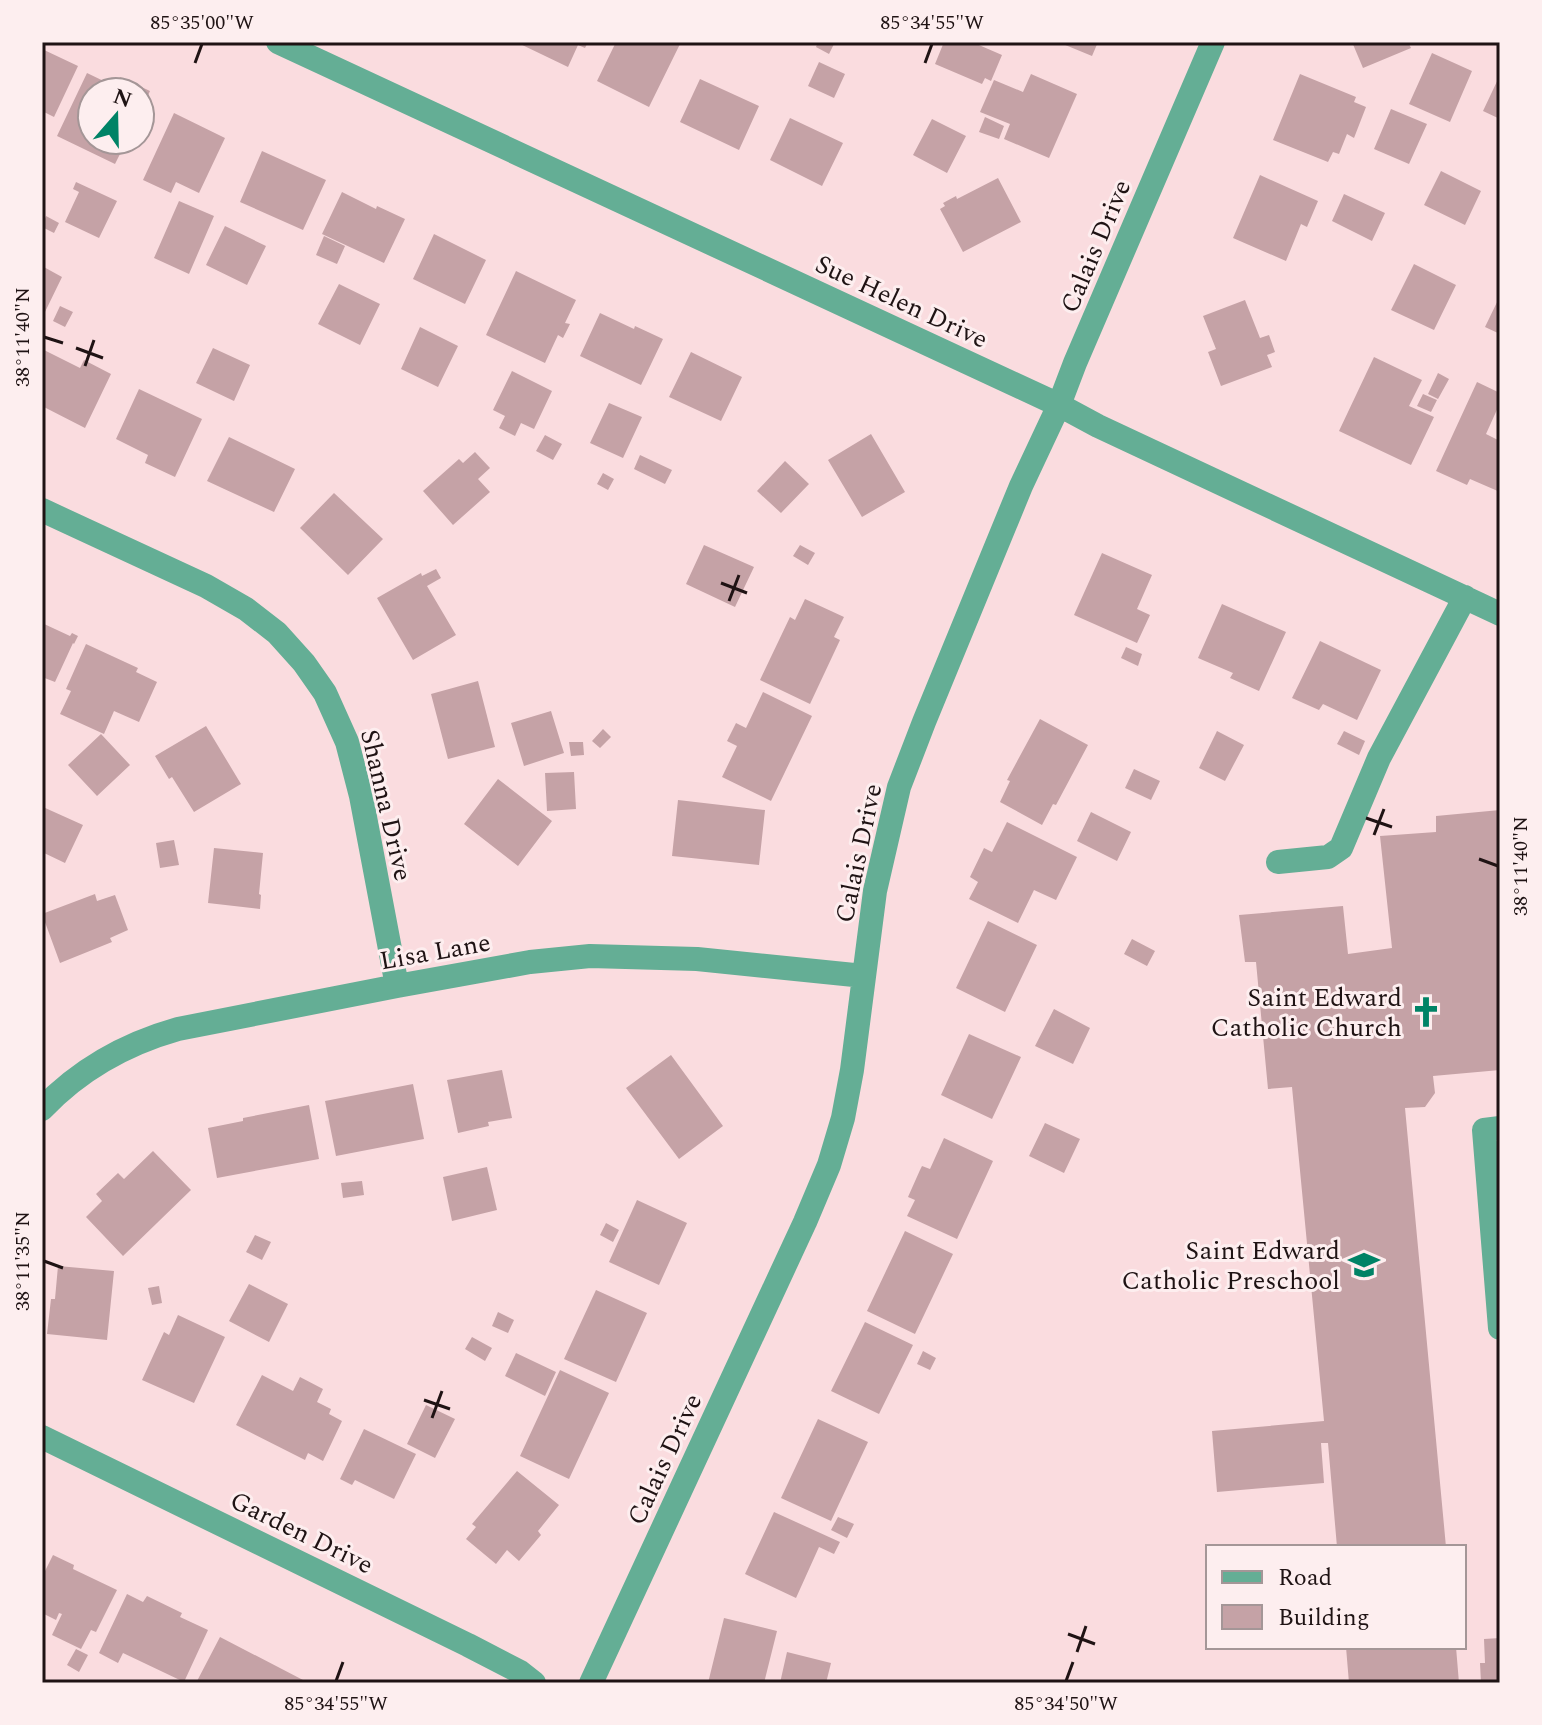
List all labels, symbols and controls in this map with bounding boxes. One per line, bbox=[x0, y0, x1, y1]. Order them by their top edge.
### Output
text: 85°35'00"W bbox=[150, 8, 254, 38]
text: 85°34'55"W bbox=[880, 8, 984, 38]
north arrow bbox=[76, 76, 156, 156]
text: N bbox=[108, 80, 136, 117]
street label: Calais Drive bbox=[1050, 174, 1142, 319]
street label: Sue Helen Drive bbox=[809, 244, 995, 359]
text: 38°11'40"N bbox=[8, 287, 38, 387]
street label: Shanna Drive bbox=[349, 725, 423, 885]
street label: Calais Drive bbox=[825, 780, 893, 927]
text: 38°11'40"N bbox=[1506, 816, 1536, 916]
street label: Lisa Lane bbox=[377, 923, 494, 981]
place label: Saint Edward Catholic Church bbox=[1211, 978, 1402, 1048]
church icon: Saint Edward Catholic Church bbox=[1409, 995, 1443, 1029]
text: 38°11'35"N bbox=[8, 1211, 38, 1311]
place label: Saint Edward Catholic Preschool bbox=[1121, 1231, 1340, 1301]
school or university icon: Saint Edward Catholic Preschool bbox=[1347, 1248, 1381, 1282]
street label: Calais Drive bbox=[617, 1387, 713, 1532]
street label: Garden Drive bbox=[223, 1481, 380, 1585]
legend bbox=[1206, 1545, 1466, 1649]
text: Road bbox=[1278, 1560, 1332, 1596]
text: Building bbox=[1278, 1600, 1370, 1636]
text: 85°34'55"W bbox=[284, 1689, 388, 1719]
text: 85°34'50"W bbox=[1014, 1689, 1118, 1719]

